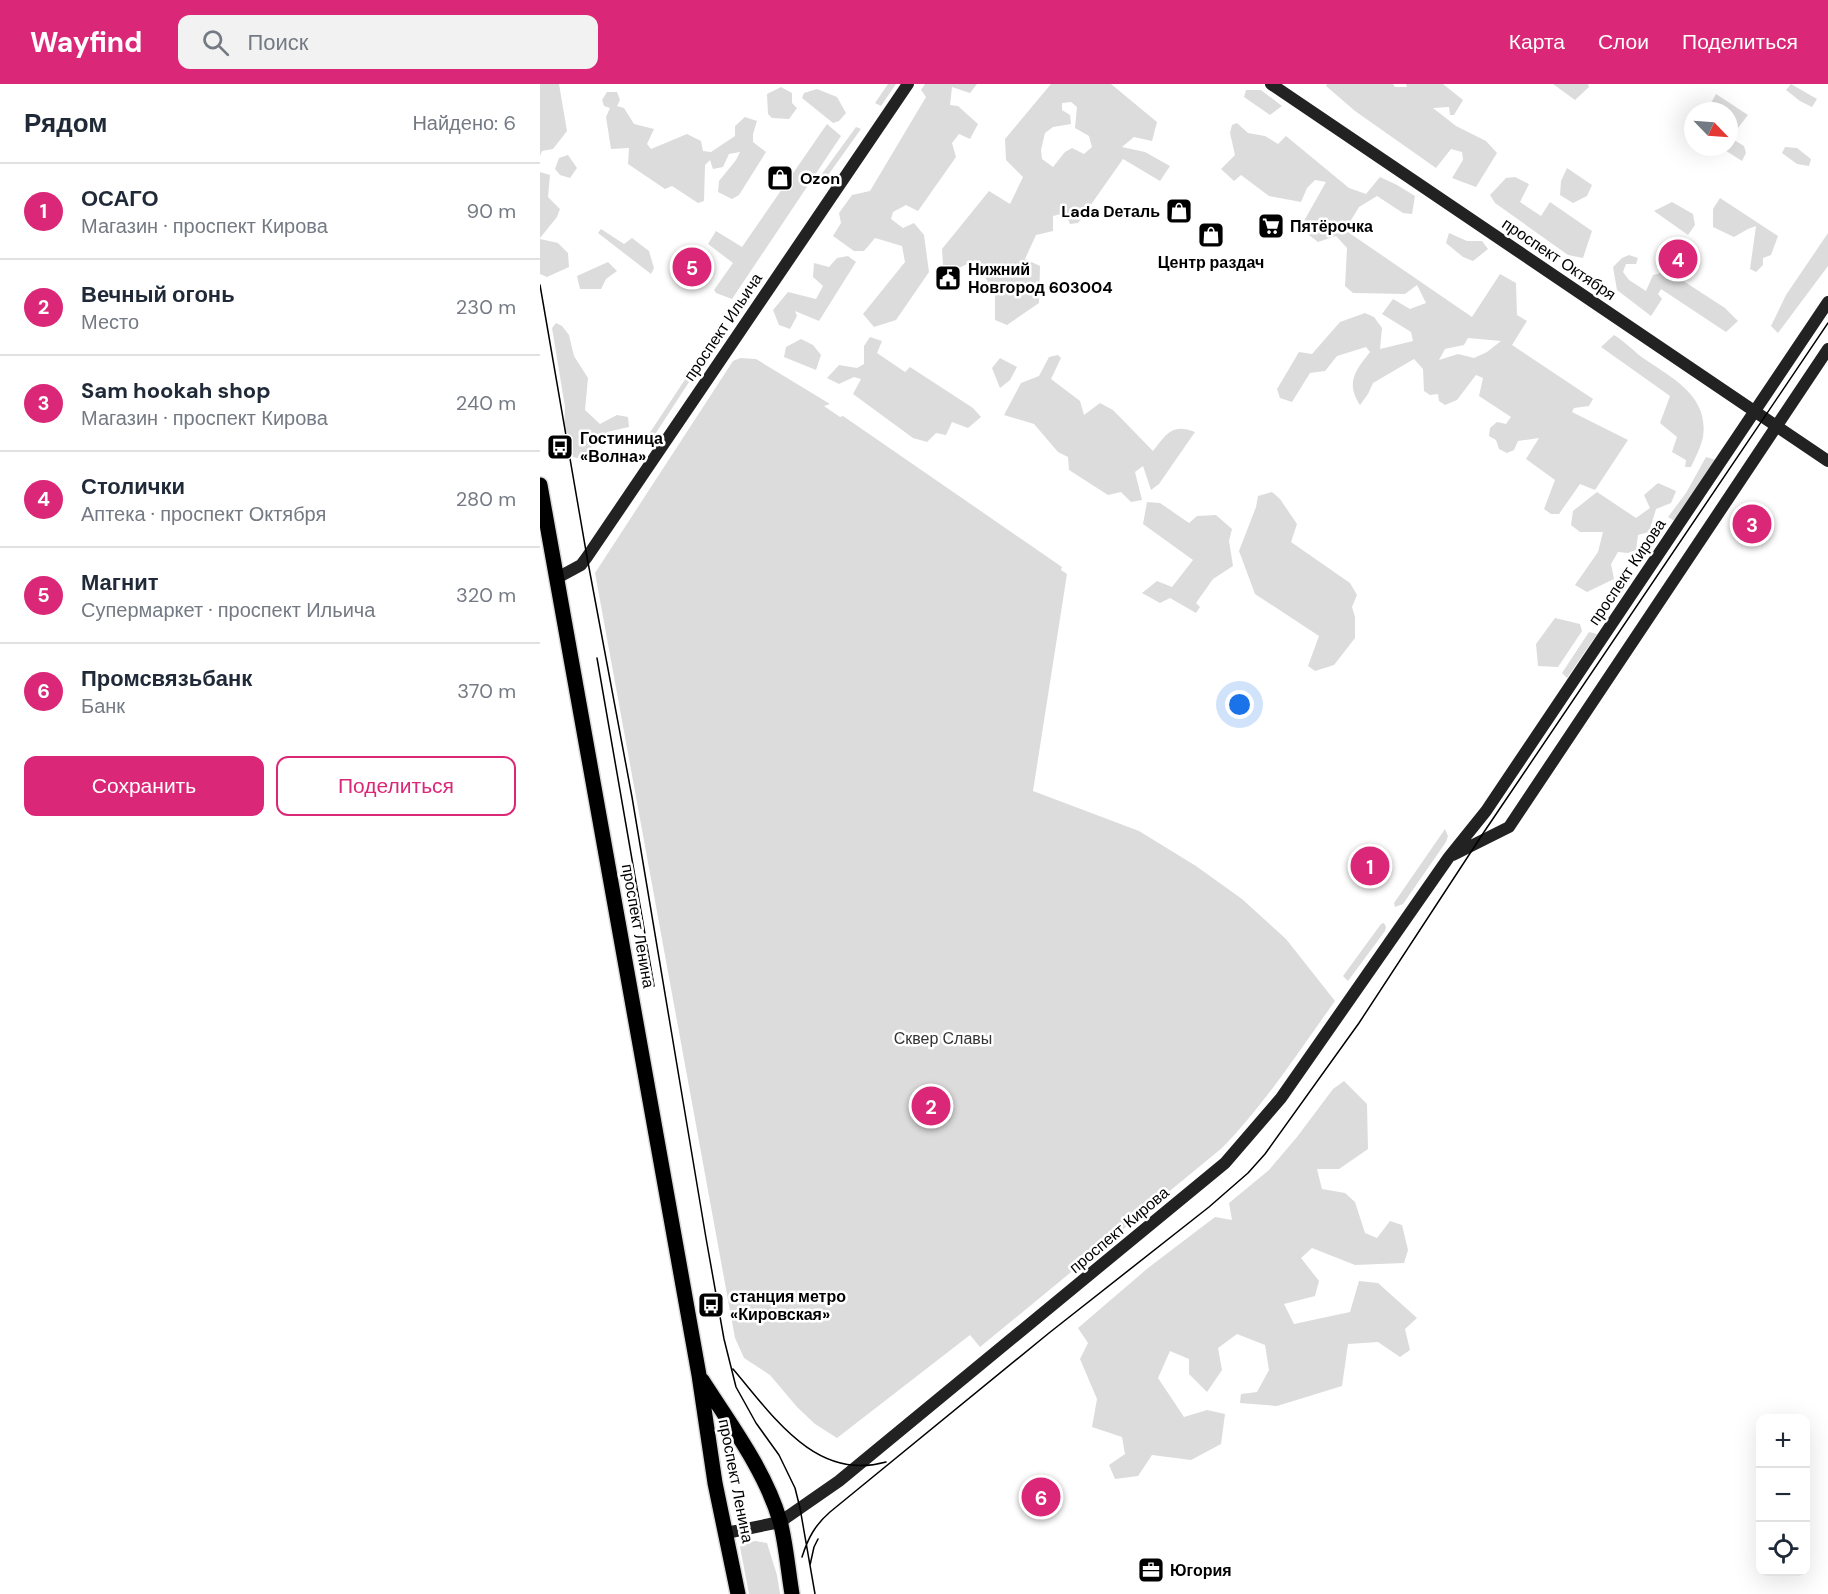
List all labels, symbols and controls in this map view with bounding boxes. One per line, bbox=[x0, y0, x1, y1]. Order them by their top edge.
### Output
search box bbox=[178, 15, 598, 69]
text: Wayfind bbox=[30, 24, 142, 61]
icon: search bbox=[199, 26, 232, 59]
text: Поиск bbox=[247, 28, 308, 57]
text: Карта bbox=[1509, 28, 1565, 56]
text: Слои bbox=[1598, 28, 1649, 56]
text: Поделиться bbox=[1682, 28, 1798, 56]
north arrow bbox=[1684, 102, 1738, 156]
text: Рядом bbox=[24, 106, 107, 140]
text: Найдено: 6 bbox=[412, 110, 516, 136]
shop icon: Ozon bbox=[765, 163, 795, 193]
place label: Ozon bbox=[800, 168, 840, 189]
text: ОСАГО bbox=[81, 184, 159, 213]
shop icon: Lada Dеталь bbox=[1164, 196, 1194, 226]
text: 1 bbox=[40, 198, 47, 224]
text: 90 m bbox=[467, 198, 516, 224]
place label: Lada Dеталь bbox=[1061, 201, 1160, 222]
supermarket icon: Пятёрочка bbox=[1256, 211, 1286, 241]
text: Магазин · проспект Кирова bbox=[81, 213, 328, 239]
street label: проспект Октября bbox=[1498, 213, 1620, 305]
place label: Пятёрочка bbox=[1290, 216, 1373, 237]
shop icon: Центр раздач bbox=[1196, 220, 1226, 250]
pin: 4 bbox=[1658, 236, 1698, 282]
pin: 5 bbox=[672, 244, 712, 290]
place label: Центр раздач bbox=[1158, 252, 1264, 273]
place label: Нижний Новгород 603004 bbox=[968, 259, 1113, 298]
public building icon: Нижний Новгород 603004 bbox=[933, 263, 963, 293]
street label: проспект Ильича bbox=[679, 269, 767, 385]
text: Вечный огонь bbox=[81, 280, 235, 309]
text: 2 bbox=[38, 294, 49, 320]
text: 230 m bbox=[456, 294, 516, 320]
text: Место bbox=[81, 309, 139, 335]
text: Sam hookah shop bbox=[81, 376, 271, 405]
text: 3 bbox=[37, 390, 50, 416]
text: 240 m bbox=[456, 390, 516, 416]
text: Магазин · проспект Кирова bbox=[81, 405, 328, 431]
place label: Гостиница «Волна» bbox=[580, 428, 663, 467]
bus stop icon: Гостиница «Волна» bbox=[545, 432, 575, 462]
text: Столички bbox=[81, 472, 185, 501]
text: 4 bbox=[37, 486, 50, 512]
text: 280 m bbox=[456, 486, 516, 512]
text: Аптека · проспект Октября bbox=[81, 501, 326, 527]
pin: 3 bbox=[1732, 502, 1772, 546]
street label: проспект Кирова bbox=[1584, 515, 1670, 629]
text: Магнит bbox=[81, 568, 159, 597]
text: 5 bbox=[37, 582, 50, 608]
text: 320 m bbox=[456, 582, 516, 608]
text: Супермаркет · проспект Ильича bbox=[81, 597, 375, 623]
text: Промсвязьбанк bbox=[81, 664, 252, 693]
text: 6 bbox=[37, 678, 50, 704]
text: 370 m bbox=[457, 678, 516, 704]
your location bbox=[1225, 690, 1254, 719]
text: Банк bbox=[81, 693, 125, 719]
button: Сохранить bbox=[24, 756, 264, 816]
button: Поделиться bbox=[276, 756, 516, 816]
pin: 1 bbox=[1350, 844, 1390, 888]
street label: проспект Ленина bbox=[617, 862, 659, 990]
park label: Сквер Славы bbox=[894, 1028, 992, 1049]
pin: 2 bbox=[912, 1084, 950, 1128]
street label: проспект Кирова bbox=[1065, 1182, 1173, 1278]
place label: станция метро «Кировская» bbox=[730, 1286, 846, 1325]
bus stop icon: станция метро «Кировская» bbox=[696, 1290, 726, 1320]
map controls bbox=[1756, 1414, 1810, 1576]
button: + bbox=[1756, 1414, 1810, 1468]
street label: проспект Ленина bbox=[714, 1417, 758, 1545]
button: − bbox=[1756, 1468, 1810, 1522]
pin: 6 bbox=[1022, 1474, 1060, 1520]
button: locate bbox=[1756, 1522, 1810, 1576]
office icon: Югория bbox=[1136, 1555, 1166, 1585]
place label: Югория bbox=[1170, 1560, 1232, 1581]

